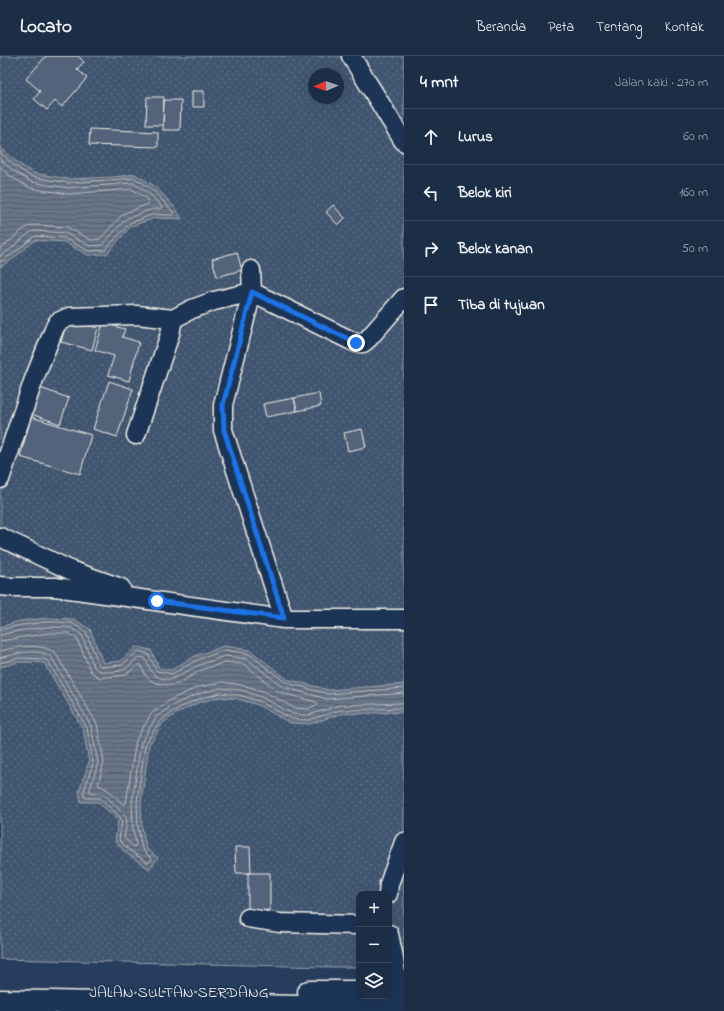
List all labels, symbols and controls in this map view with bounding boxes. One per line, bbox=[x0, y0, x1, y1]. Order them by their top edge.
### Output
text: Locato bbox=[20, 14, 72, 41]
text: Beranda bbox=[476, 17, 526, 38]
text: Peta bbox=[548, 17, 574, 38]
text: Tentang bbox=[596, 17, 643, 38]
text: Kontak bbox=[665, 17, 704, 38]
north arrow bbox=[308, 68, 344, 104]
text: 4 mnt bbox=[420, 70, 459, 95]
text: Jalan kaki · 270 m bbox=[615, 73, 708, 92]
icon: ahead bbox=[420, 126, 442, 148]
text: Lurus bbox=[458, 126, 493, 148]
text: 60 m bbox=[683, 127, 708, 146]
icon: left bbox=[420, 182, 442, 204]
text: Belok kiri bbox=[458, 182, 512, 204]
text: 160 m bbox=[679, 183, 708, 202]
icon: right bbox=[420, 238, 442, 260]
text: Belok kanan bbox=[458, 238, 533, 260]
text: 50 m bbox=[682, 239, 708, 258]
icon: arrive bbox=[420, 294, 442, 316]
text: Tiba di tujuan bbox=[458, 294, 545, 316]
route end bbox=[347, 334, 365, 352]
route start bbox=[148, 592, 166, 610]
map controls bbox=[356, 891, 392, 999]
button: + bbox=[356, 891, 392, 927]
button: − bbox=[356, 927, 392, 963]
button: layers bbox=[356, 963, 392, 999]
street label: JALAN SULTAN SERDANG bbox=[89, 981, 269, 1005]

